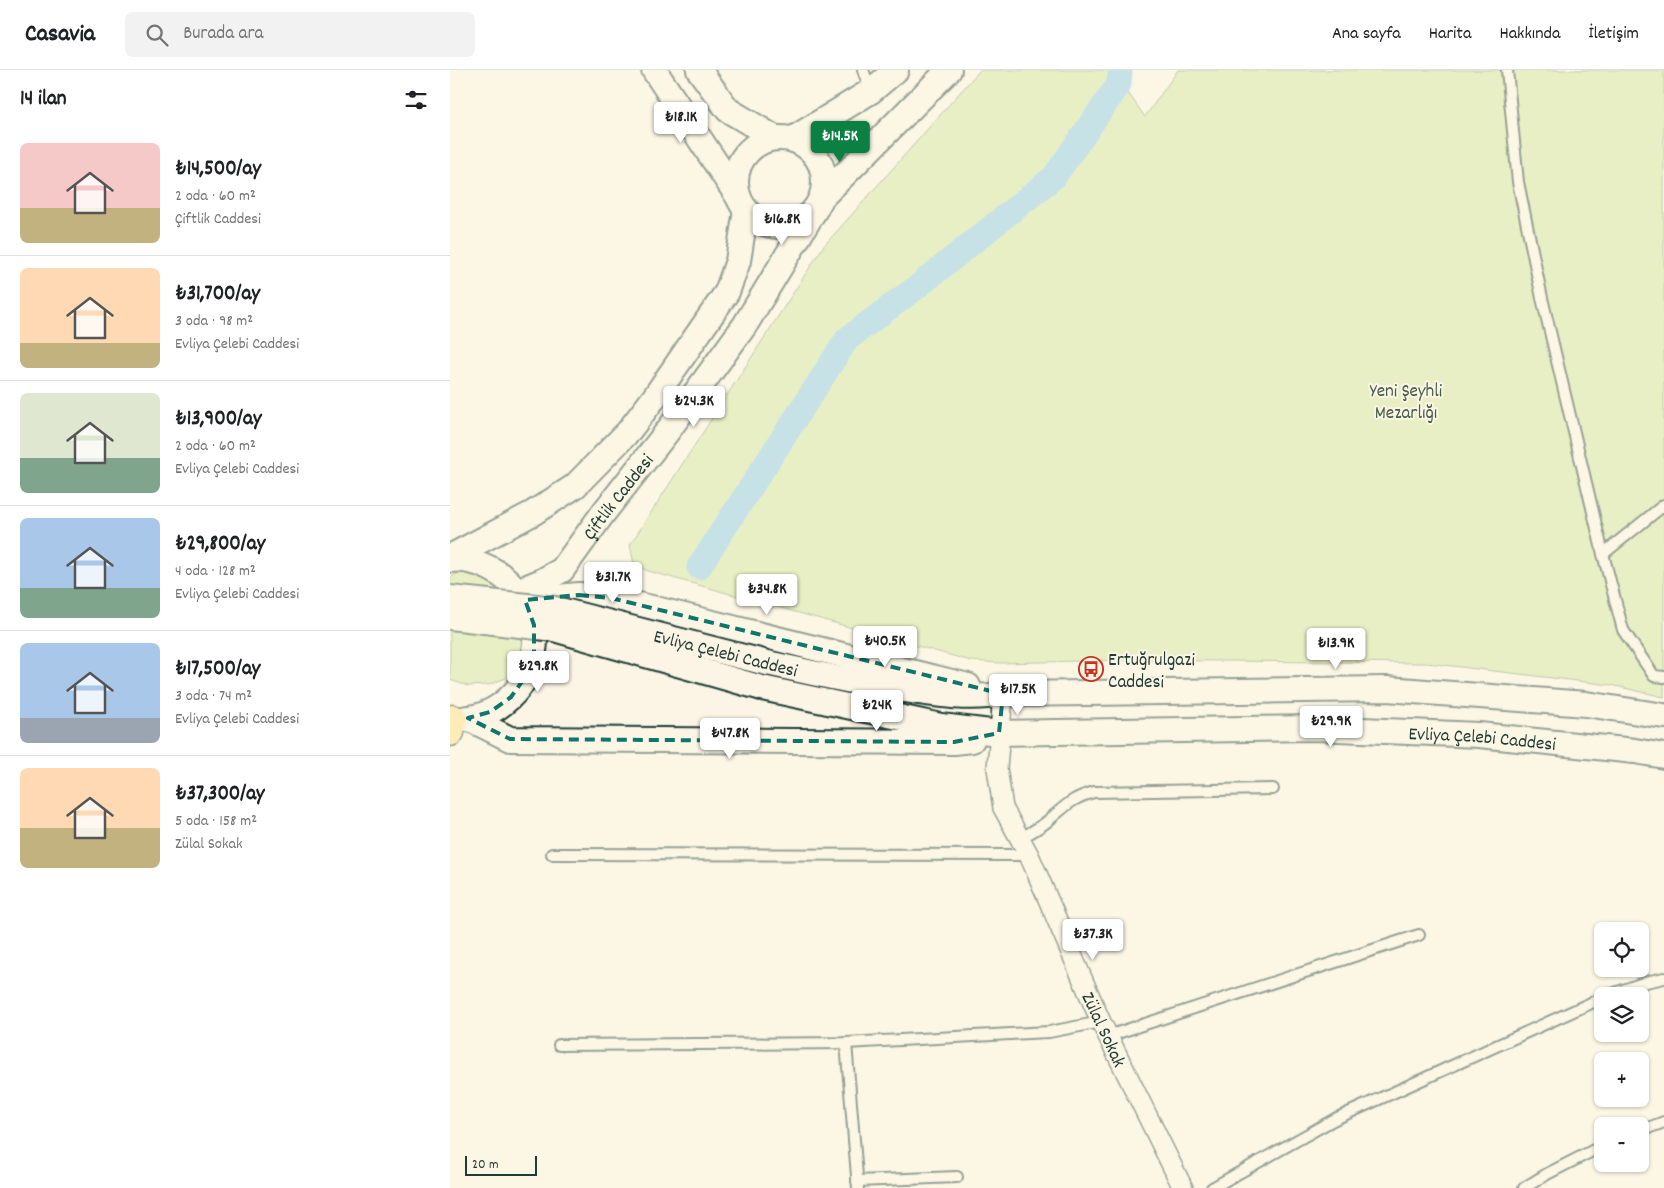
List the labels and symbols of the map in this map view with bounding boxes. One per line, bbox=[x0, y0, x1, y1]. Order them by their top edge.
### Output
pin: ₺18.1K bbox=[640, 102, 722, 144]
pin: ₺14.5K bbox=[799, 121, 881, 163]
pin: ₺16.8K bbox=[741, 204, 823, 246]
park label: Yeni Şeyhli Mezarlığı bbox=[1370, 379, 1443, 428]
pin: ₺24.3K bbox=[653, 386, 735, 428]
street label: Çiftlik Caddesi bbox=[578, 449, 662, 547]
pin: ₺31.7K bbox=[572, 562, 654, 604]
pin: ₺34.8K bbox=[726, 574, 808, 616]
street label: Evliya Çelebi Caddesi bbox=[650, 624, 801, 686]
pin: ₺40.5K bbox=[844, 626, 926, 668]
pin: ₺13.9K bbox=[1295, 628, 1377, 670]
place label: Ertuğrulgazi Caddesi bbox=[1108, 648, 1195, 697]
pin: ₺29.8K bbox=[497, 650, 579, 693]
bus stop icon: Ertuğrulgazi Caddesi bbox=[1078, 656, 1104, 682]
pin: ₺17.5K bbox=[977, 674, 1059, 716]
pin: ₺24K bbox=[847, 690, 907, 732]
pin: ₺29.9K bbox=[1290, 706, 1372, 748]
pin: ₺47.8K bbox=[689, 718, 771, 760]
street label: Evliya Çelebi Caddesi bbox=[1408, 722, 1557, 760]
pin: ₺37.3K bbox=[1052, 918, 1134, 961]
street label: Zülal Sokak bbox=[1073, 988, 1131, 1073]
scale bar bbox=[465, 1153, 538, 1176]

